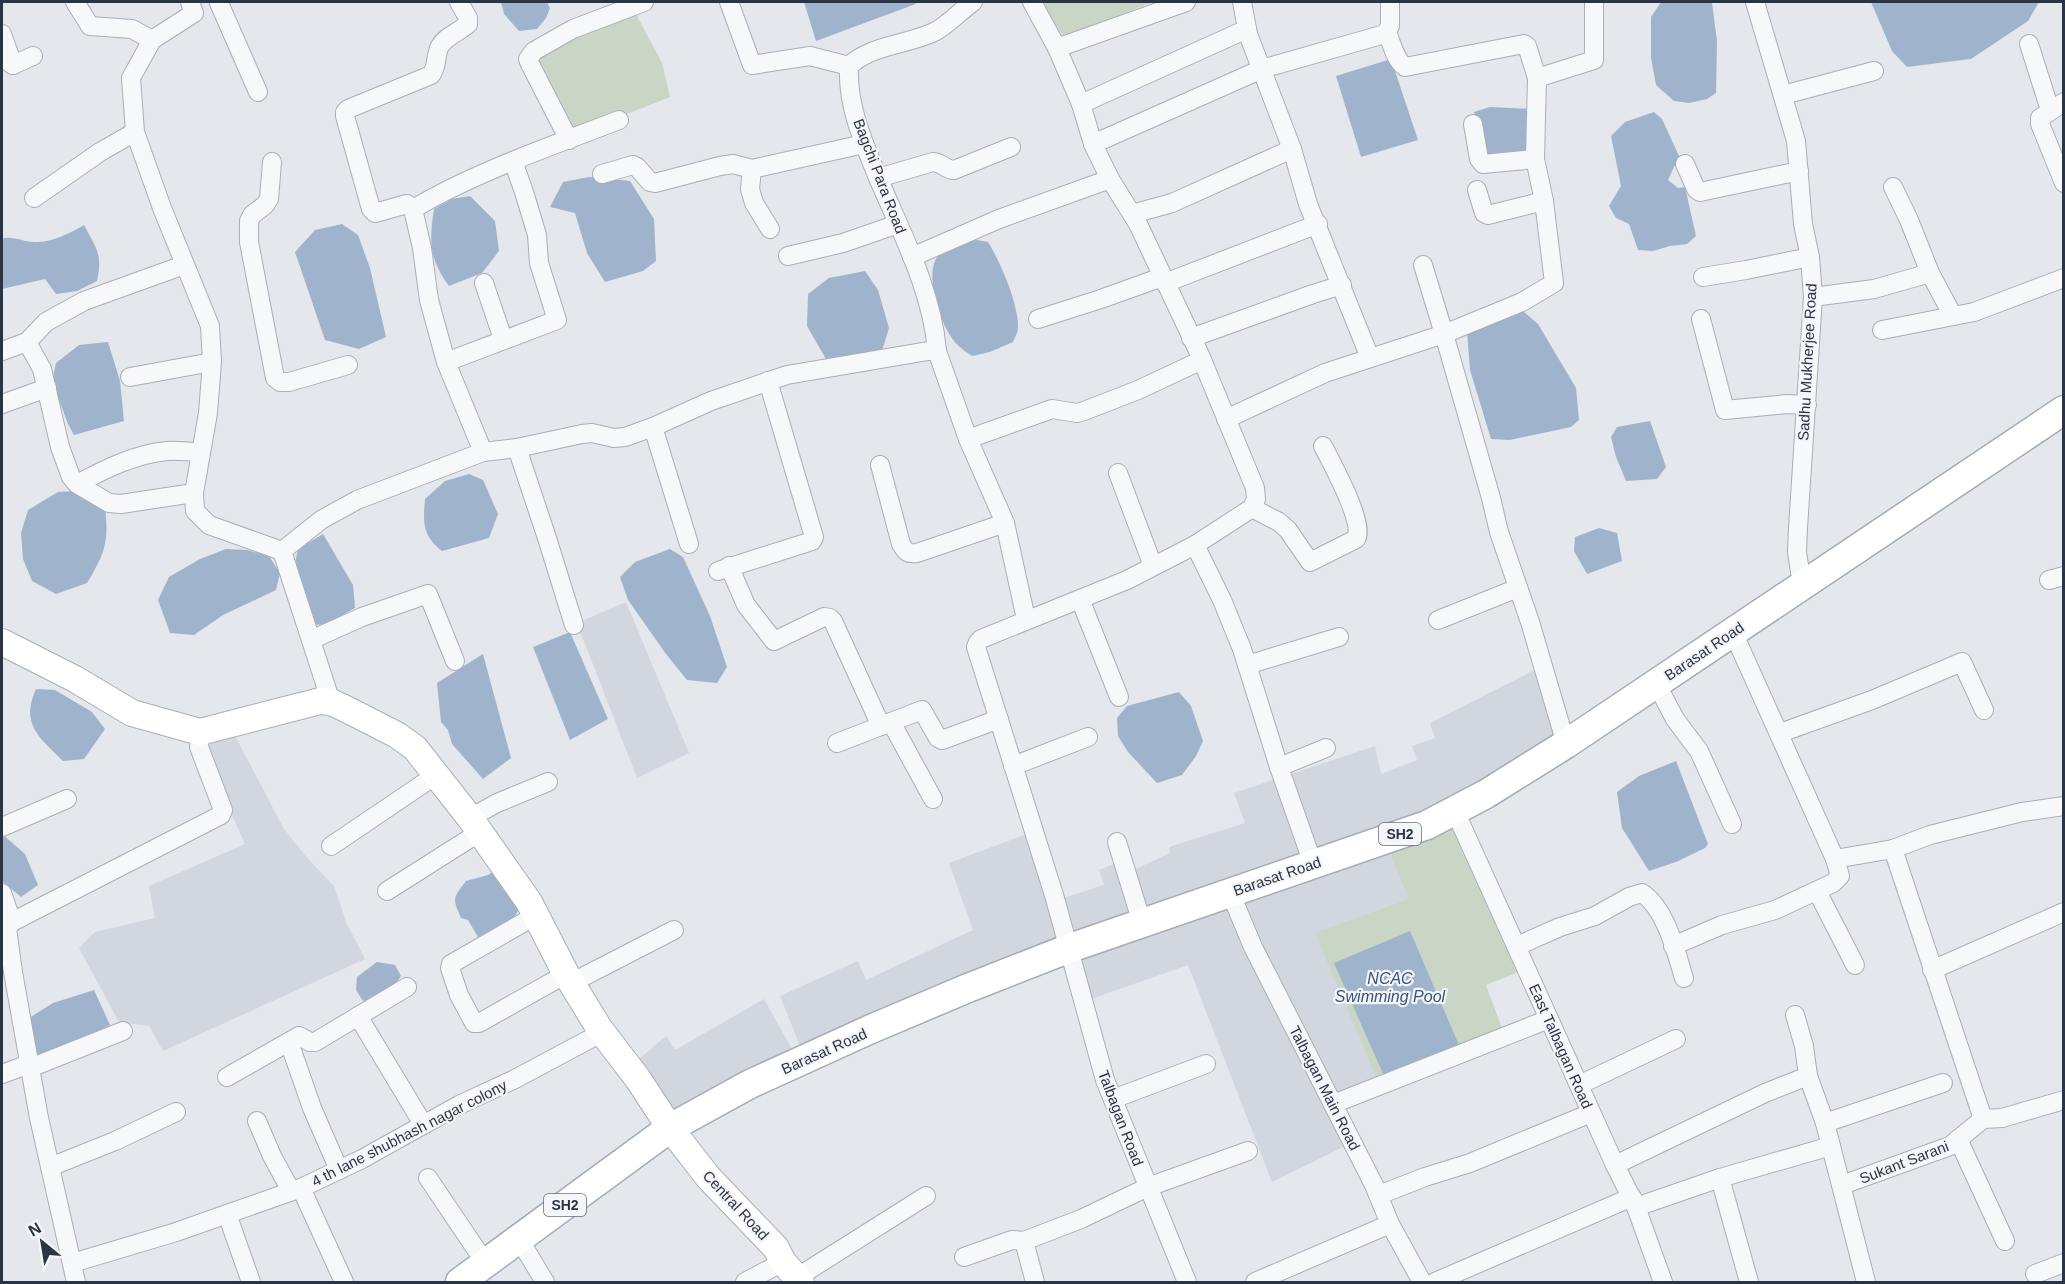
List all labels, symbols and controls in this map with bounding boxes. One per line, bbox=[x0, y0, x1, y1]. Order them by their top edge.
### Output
street label: Bagchi Para Road bbox=[850, 116, 910, 236]
street label: Sadhu Mukherjee Road bbox=[1794, 283, 1820, 441]
street label: Barasat Road bbox=[1661, 618, 1747, 684]
road number: SH2 bbox=[1379, 823, 1421, 845]
street label: Barasat Road bbox=[1231, 853, 1323, 899]
water label: NCAC Swimming Pool bbox=[1335, 970, 1446, 1005]
street label: East Talbagan Road bbox=[1526, 981, 1596, 1111]
street label: Talbagan Main Road bbox=[1286, 1023, 1364, 1153]
street label: Barasat Road bbox=[779, 1025, 869, 1077]
street label: Talbagan Road bbox=[1095, 1068, 1147, 1168]
street label: 4 th lane shubhash nagar colony bbox=[309, 1076, 510, 1190]
street label: Sukant Sarani bbox=[1857, 1137, 1951, 1187]
street label: Central Road bbox=[700, 1167, 772, 1243]
road number: SH2 bbox=[544, 1194, 586, 1216]
north arrow bbox=[12, 1212, 72, 1272]
text: N bbox=[25, 1219, 44, 1240]

